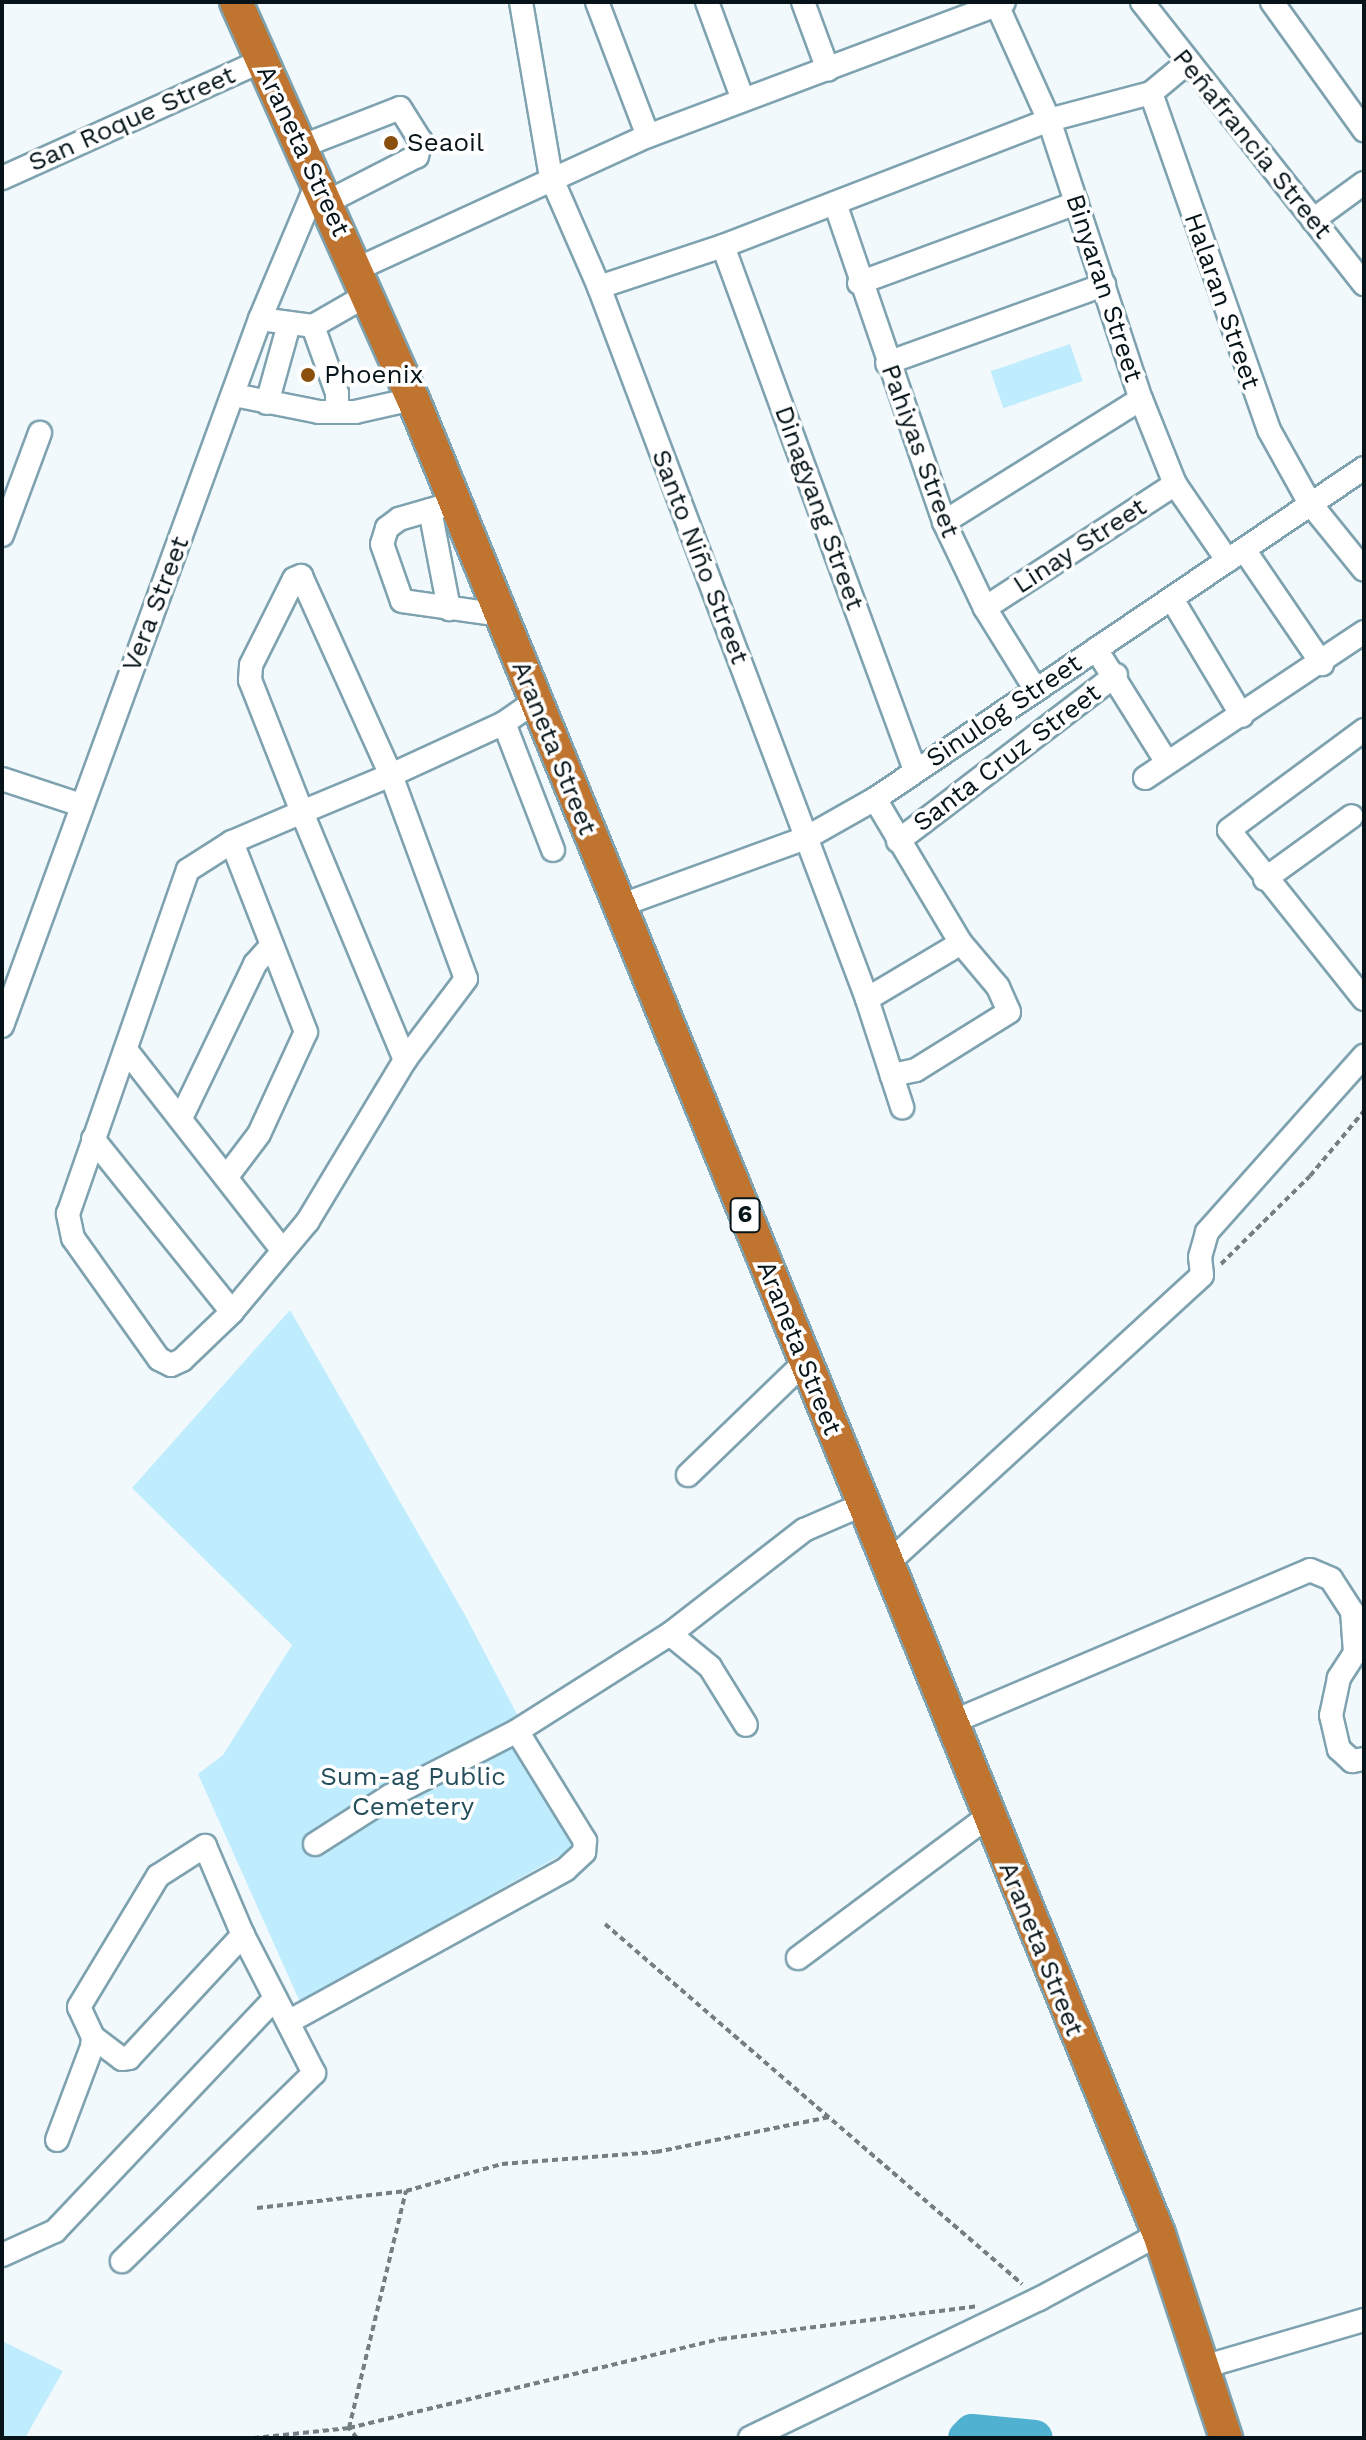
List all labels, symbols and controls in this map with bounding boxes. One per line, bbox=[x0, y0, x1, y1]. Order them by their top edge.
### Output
street label: Peñafrancia Street bbox=[1166, 43, 1338, 245]
street label: San Roque Street bbox=[24, 59, 240, 179]
street label: Araneta Street bbox=[250, 60, 356, 242]
place label: Seaoil bbox=[407, 127, 484, 159]
marker: Seaoil bbox=[382, 134, 400, 152]
street label: Binyaran Street bbox=[1059, 190, 1149, 386]
street label: Halaran Street bbox=[1177, 209, 1267, 393]
place label: Phoenix bbox=[324, 359, 423, 391]
street label: Pahiyas Street bbox=[874, 360, 966, 542]
marker: Phoenix bbox=[299, 366, 317, 384]
street label: Dinagyang Street bbox=[768, 402, 870, 614]
street label: Santo Niño Street bbox=[645, 445, 755, 669]
street label: Linay Street bbox=[1007, 491, 1153, 601]
street label: Vera Street bbox=[116, 532, 196, 676]
street label: Sinulog Street bbox=[921, 648, 1087, 774]
street label: Araneta Street bbox=[505, 656, 603, 840]
street label: Santa Cruz Street bbox=[907, 677, 1107, 839]
road number: 6 bbox=[729, 1195, 761, 1235]
street label: Araneta Street bbox=[750, 1256, 848, 1440]
park label: Sum-ag Public Cemetery bbox=[320, 1761, 506, 1822]
street label: Araneta Street bbox=[992, 1857, 1090, 2041]

